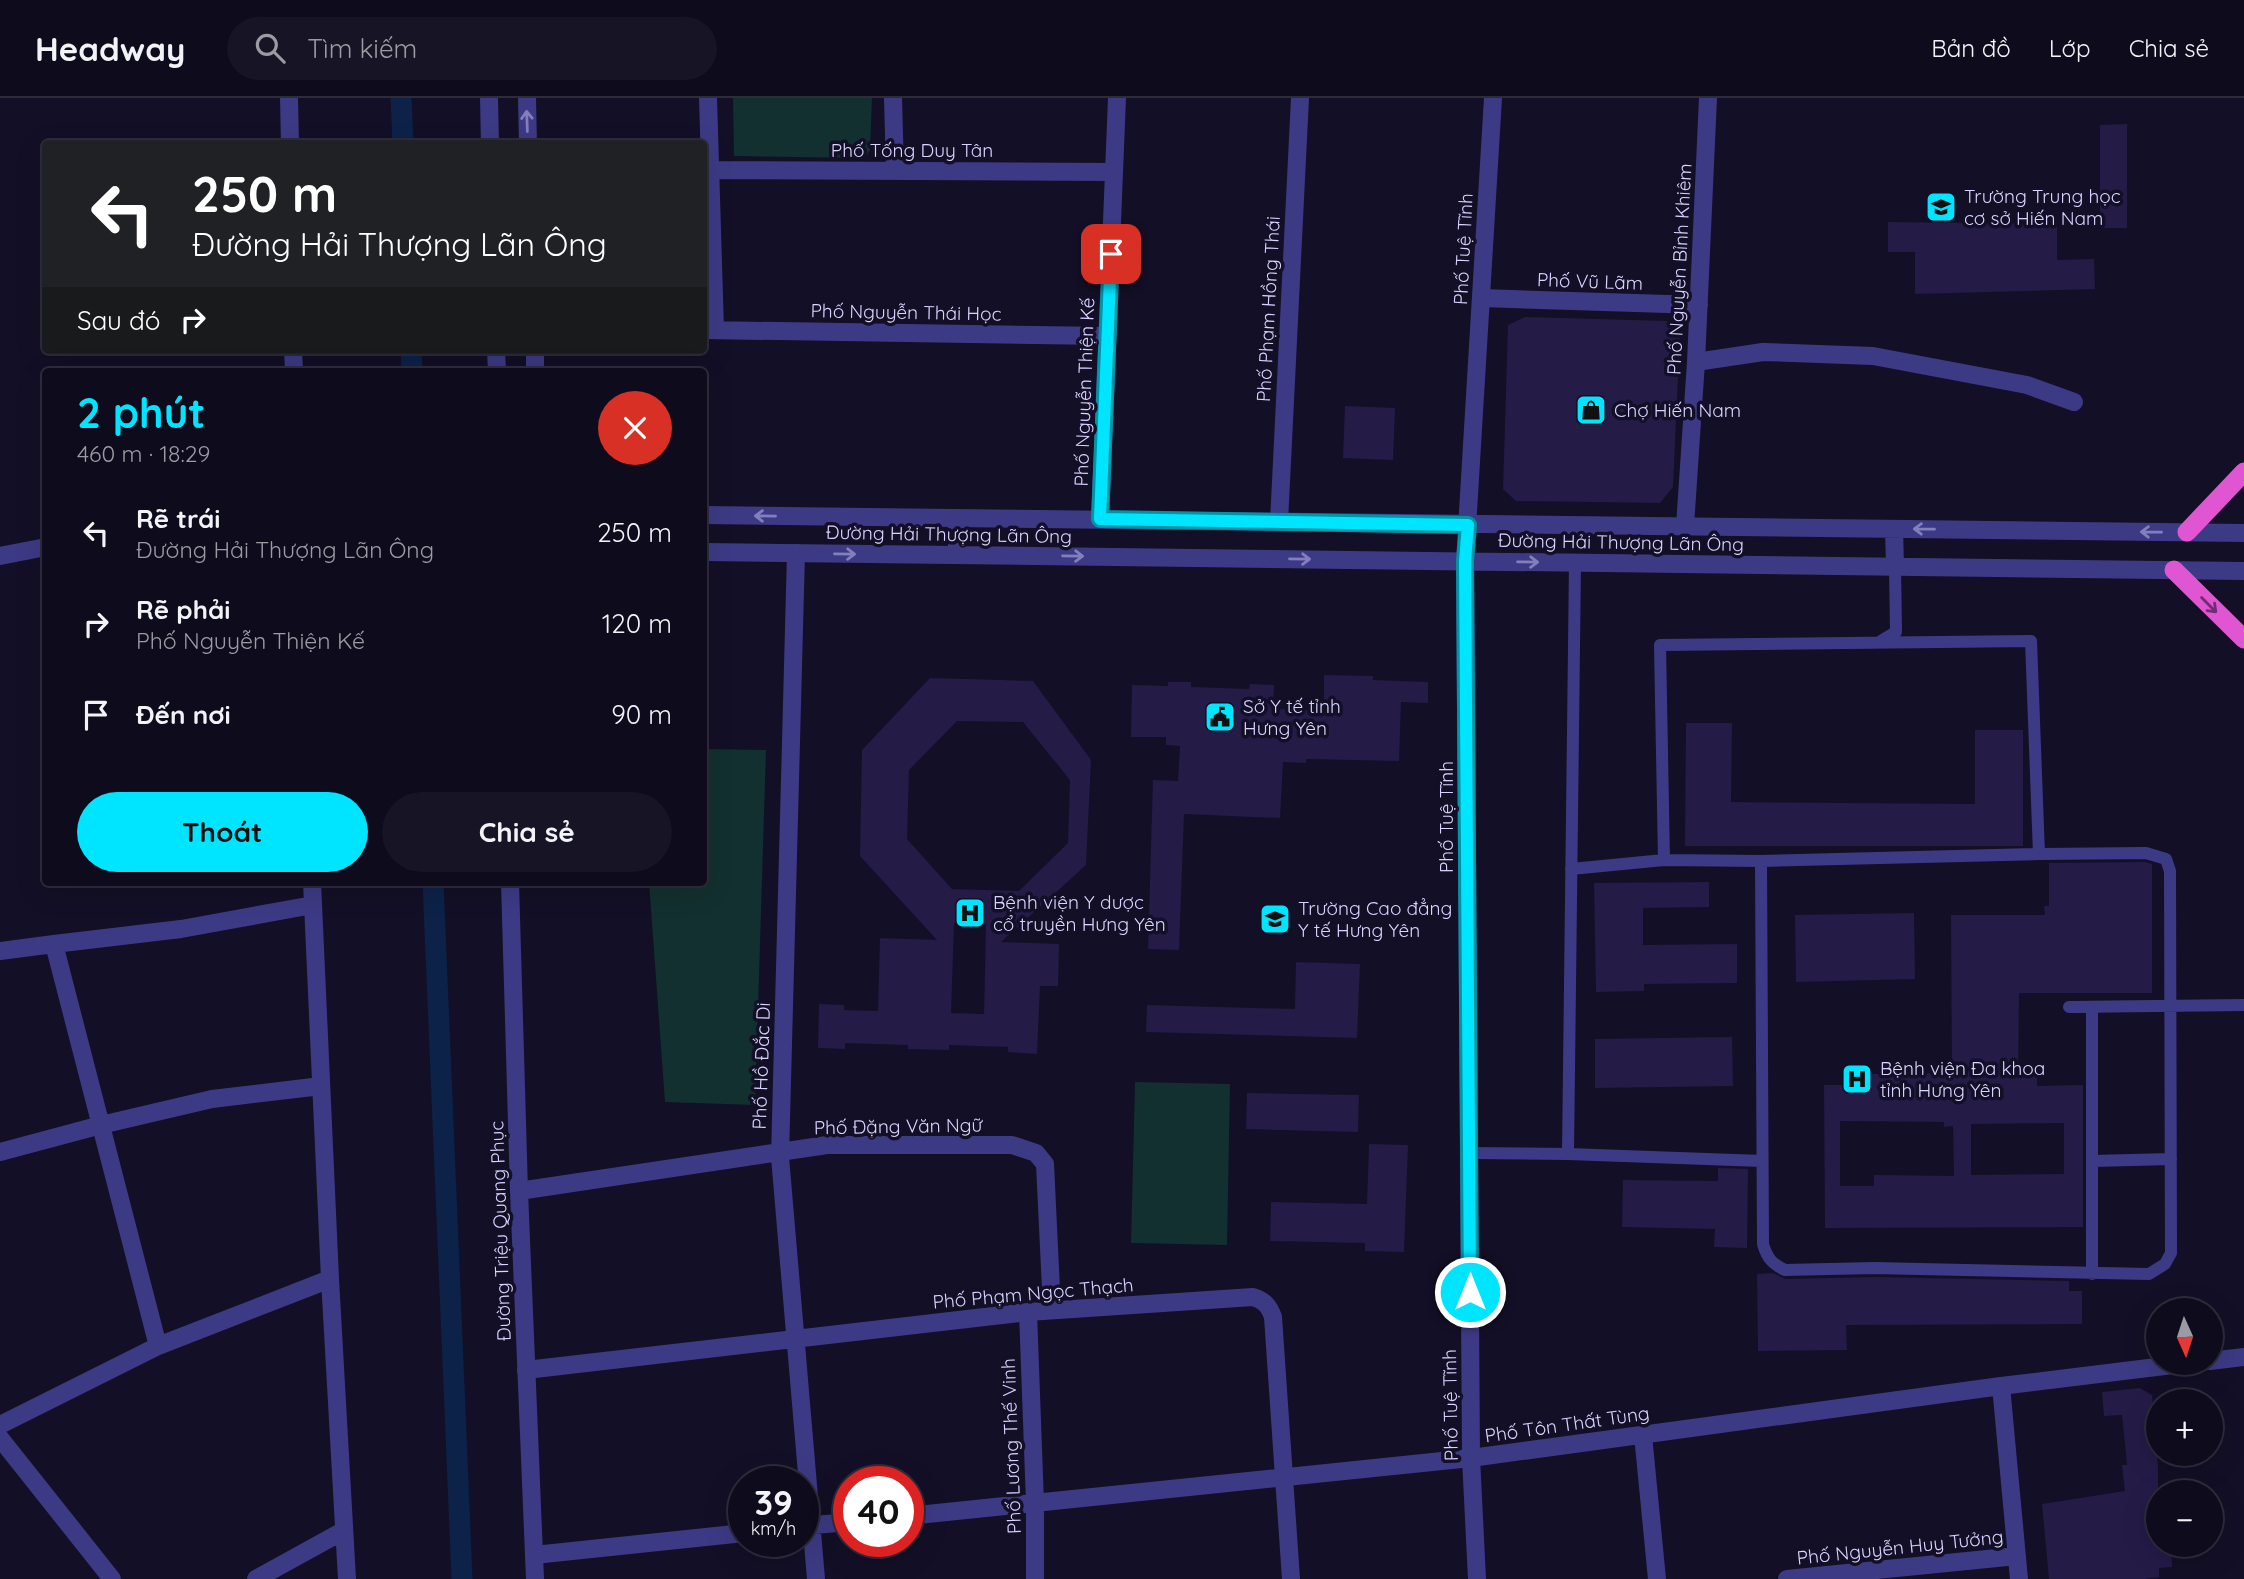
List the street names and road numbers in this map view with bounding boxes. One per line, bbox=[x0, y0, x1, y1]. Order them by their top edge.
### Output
street label: Phố Tống Duy Tân bbox=[831, 138, 993, 162]
street label: Phố Nguyễn Bỉnh Khiêm bbox=[1661, 163, 1697, 375]
street label: Phố Tuệ Tĩnh bbox=[1448, 192, 1478, 306]
street label: Phố Phạm Hồng Thái bbox=[1251, 216, 1285, 402]
street label: Phố Vũ Lãm bbox=[1537, 267, 1643, 295]
street label: Phố Nguyễn Thiện Kế bbox=[1069, 297, 1099, 487]
street label: Phố Nguyễn Thái Học bbox=[810, 298, 1002, 326]
street label: Đường Hải Thượng Lãn Ông bbox=[826, 520, 1072, 548]
street label: Đường Hải Thượng Lãn Ông bbox=[1498, 528, 1744, 556]
street label: Phố Tuệ Tĩnh bbox=[1434, 761, 1458, 873]
street label: Phố Hồ Đắc Di bbox=[747, 1002, 775, 1130]
street label: Phố Đặng Văn Ngữ bbox=[814, 1113, 984, 1139]
street label: Đường Triệu Quang Phục bbox=[484, 1120, 516, 1341]
street label: Phố Phạm Ngọc Thạch bbox=[932, 1272, 1134, 1314]
street label: Phố Tuệ Tĩnh bbox=[1437, 1349, 1463, 1461]
street label: Phố Lương Thế Vinh bbox=[996, 1358, 1026, 1534]
street label: Phố Tôn Thất Tùng bbox=[1483, 1401, 1651, 1447]
street label: Phố Nguyễn Huy Tưởng bbox=[1796, 1524, 2004, 1570]

